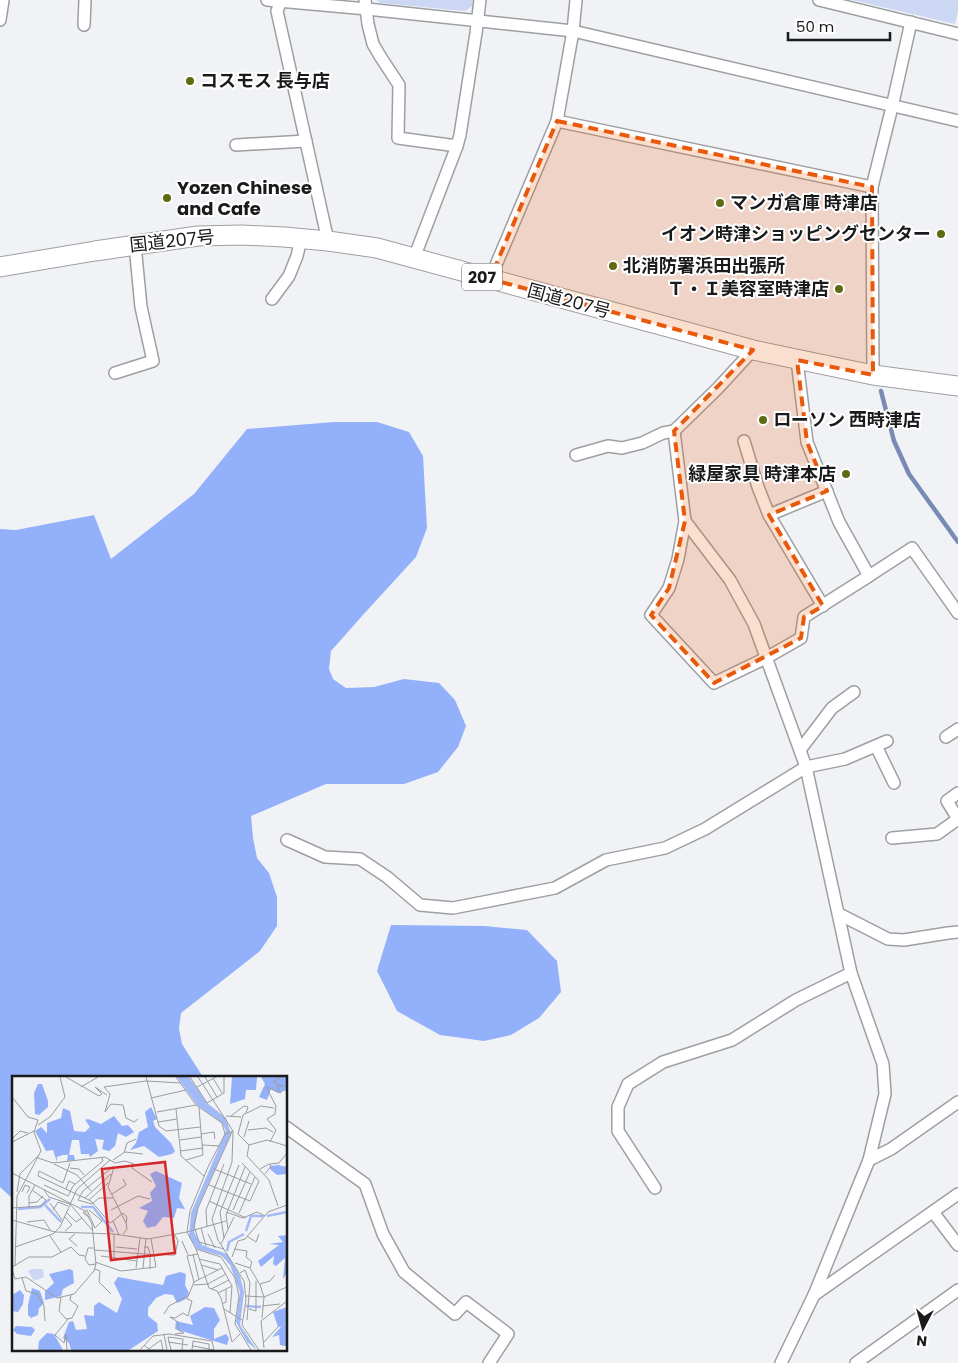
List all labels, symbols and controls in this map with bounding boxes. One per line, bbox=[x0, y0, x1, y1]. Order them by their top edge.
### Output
scale bar bbox=[788, 10, 890, 42]
text: 50 m bbox=[796, 16, 834, 37]
place label: コスモス 長与店 bbox=[200, 68, 330, 93]
marker: コスモス 長与店 bbox=[184, 75, 196, 87]
place label: Yozen Chinese and Cafe bbox=[177, 175, 312, 221]
place label: マンガ倉庫 時津店 bbox=[730, 190, 878, 215]
marker: Yozen Chinese and Cafe bbox=[161, 192, 173, 204]
marker: マンガ倉庫 時津店 bbox=[714, 197, 726, 209]
place label: イオン時津ショッピングセンター bbox=[661, 221, 931, 246]
street label: 国道207号 bbox=[128, 224, 216, 257]
marker: イオン時津ショッピングセンター bbox=[935, 228, 947, 240]
place label: 北消防署浜田出張所 bbox=[623, 253, 785, 278]
marker: 北消防署浜田出張所 bbox=[607, 260, 619, 272]
road number: 207 bbox=[462, 264, 502, 290]
place label: Ｔ・Ｉ美容室時津店 bbox=[667, 276, 829, 301]
street label: 国道207号 bbox=[525, 277, 614, 324]
marker: Ｔ・Ｉ美容室時津店 bbox=[833, 283, 845, 295]
place label: ローソン 西時津店 bbox=[773, 407, 921, 432]
marker: ローソン 西時津店 bbox=[757, 414, 769, 426]
place label: 緑屋家具 時津本店 bbox=[688, 461, 836, 486]
marker: 緑屋家具 時津本店 bbox=[840, 468, 852, 480]
inset map bbox=[12, 1076, 288, 1350]
north arrow bbox=[898, 1303, 948, 1353]
text: N bbox=[915, 1330, 928, 1351]

